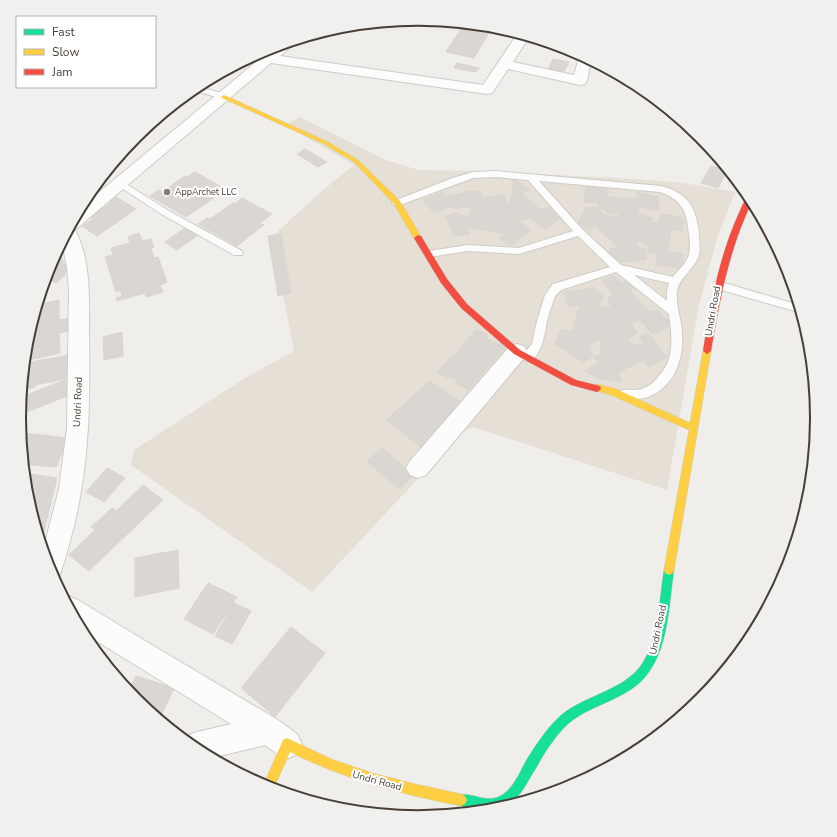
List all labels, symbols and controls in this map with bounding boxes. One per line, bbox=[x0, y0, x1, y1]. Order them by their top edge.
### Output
legend bbox=[16, 16, 156, 88]
text: Fast bbox=[52, 24, 75, 40]
text: Slow bbox=[52, 44, 80, 60]
text: Jam bbox=[51, 64, 73, 80]
place label: AppArchet LLC bbox=[175, 186, 237, 198]
marker: AppArchet LLC bbox=[162, 187, 172, 197]
street label: Undri Road bbox=[702, 285, 724, 337]
street label: Undri Road bbox=[70, 376, 86, 427]
street label: Undri Road bbox=[646, 604, 670, 656]
street label: Undri Road bbox=[351, 768, 403, 794]

